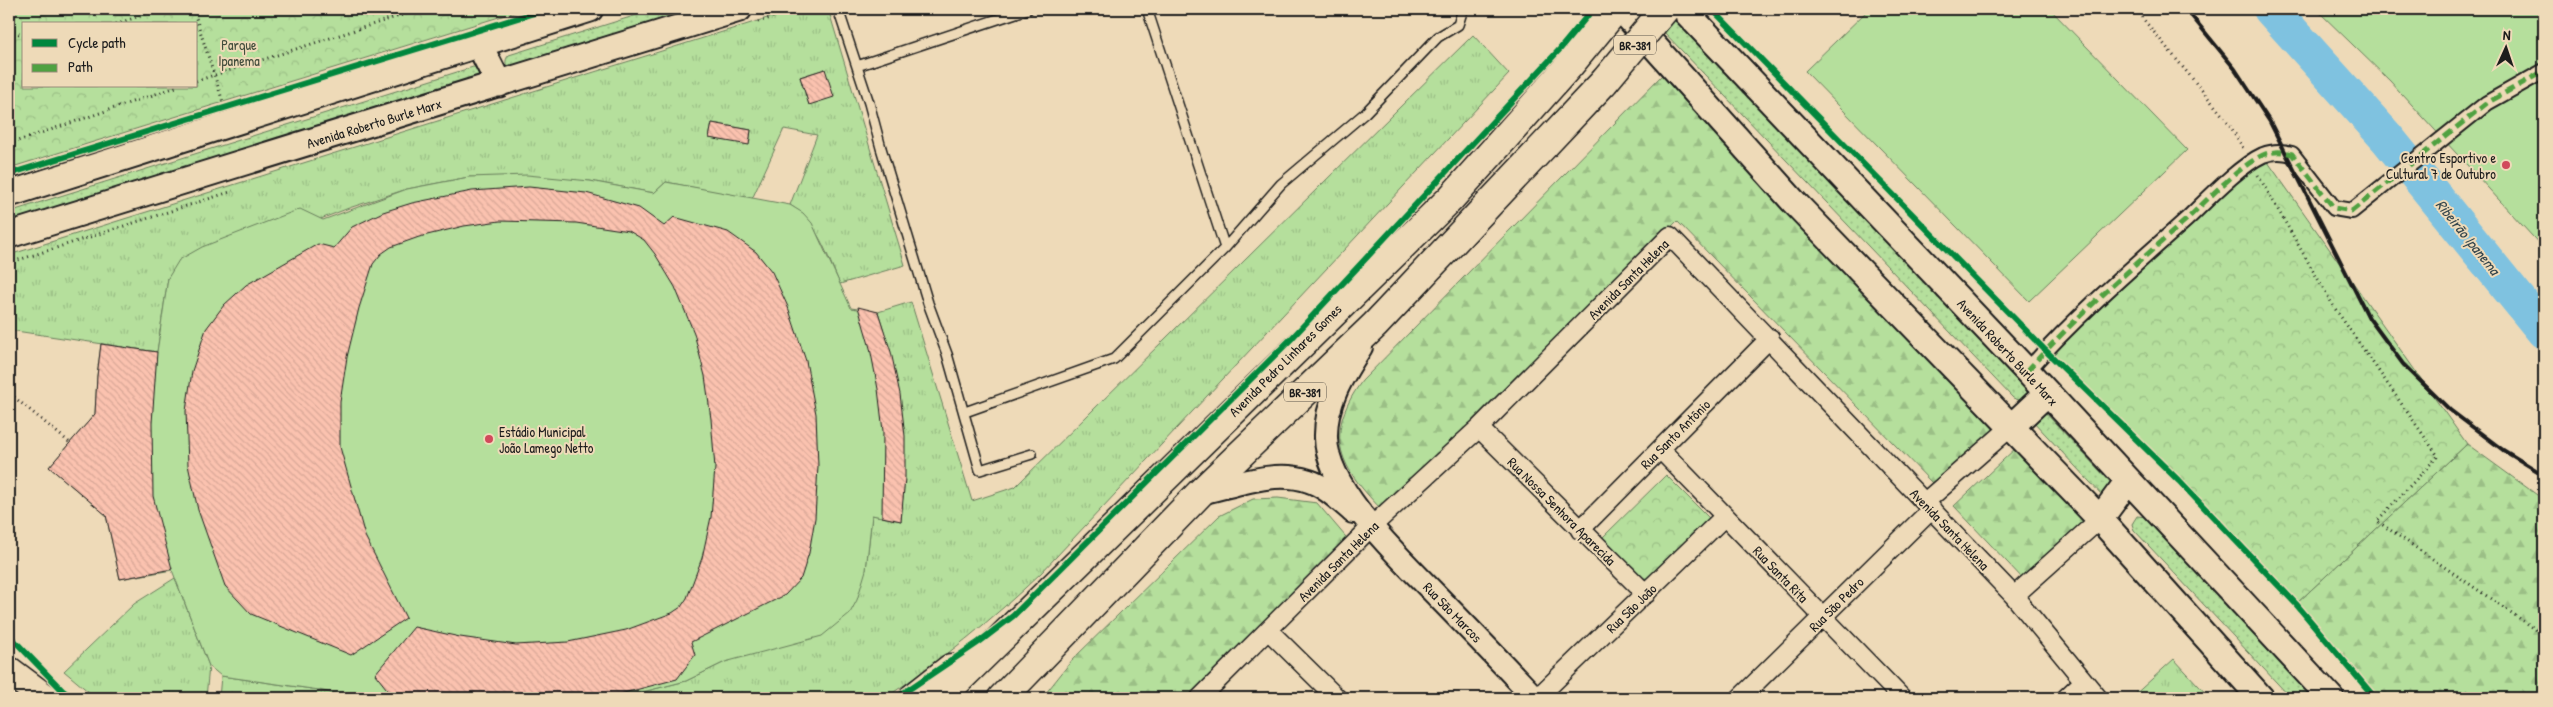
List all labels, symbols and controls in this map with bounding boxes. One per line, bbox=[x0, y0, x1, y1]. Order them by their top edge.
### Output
legend bbox=[22, 22, 198, 88]
north arrow bbox=[2480, 22, 2530, 72]
text: N bbox=[2502, 25, 2511, 44]
text: Cycle path bbox=[68, 32, 126, 53]
park label: Parque Ipanema bbox=[218, 35, 260, 71]
road number: BR-381 bbox=[1614, 36, 1656, 54]
text: Path bbox=[68, 56, 93, 77]
street label: Avenida Roberto Burle Marx bbox=[304, 93, 444, 153]
place label: Centro Esportivo e Cultural 7 de Outubro bbox=[2386, 148, 2496, 183]
marker: Centro Esportivo e Cultural 7 de Outubro bbox=[2500, 159, 2512, 171]
water label: Ribeirão Ipanema bbox=[2431, 195, 2506, 281]
street label: Avenida Santa Helena bbox=[1584, 234, 1673, 323]
street label: Avenida Roberto Burle Marx bbox=[1953, 294, 2063, 410]
street label: Avenida Pedro Linhares Gomes bbox=[1224, 299, 1346, 421]
road number: BR-381 bbox=[1284, 382, 1326, 402]
street label: Rua Santo Antônio bbox=[1636, 395, 1714, 473]
place label: Estádio Municipal João Lamego Netto bbox=[499, 422, 594, 458]
marker: Estádio Municipal João Lamego Netto bbox=[483, 433, 495, 445]
street label: Rua Nossa Senhora Aparecida bbox=[1503, 453, 1621, 570]
street label: Avenida Santa Helena bbox=[1906, 484, 1994, 574]
street label: Avenida Santa Helena bbox=[1294, 516, 1383, 605]
street label: Rua Santa Rita bbox=[1749, 541, 1813, 607]
street label: Rua São Pedro bbox=[1804, 572, 1868, 636]
street label: Rua São Marcos bbox=[1419, 578, 1487, 646]
street label: Rua São João bbox=[1602, 579, 1661, 637]

